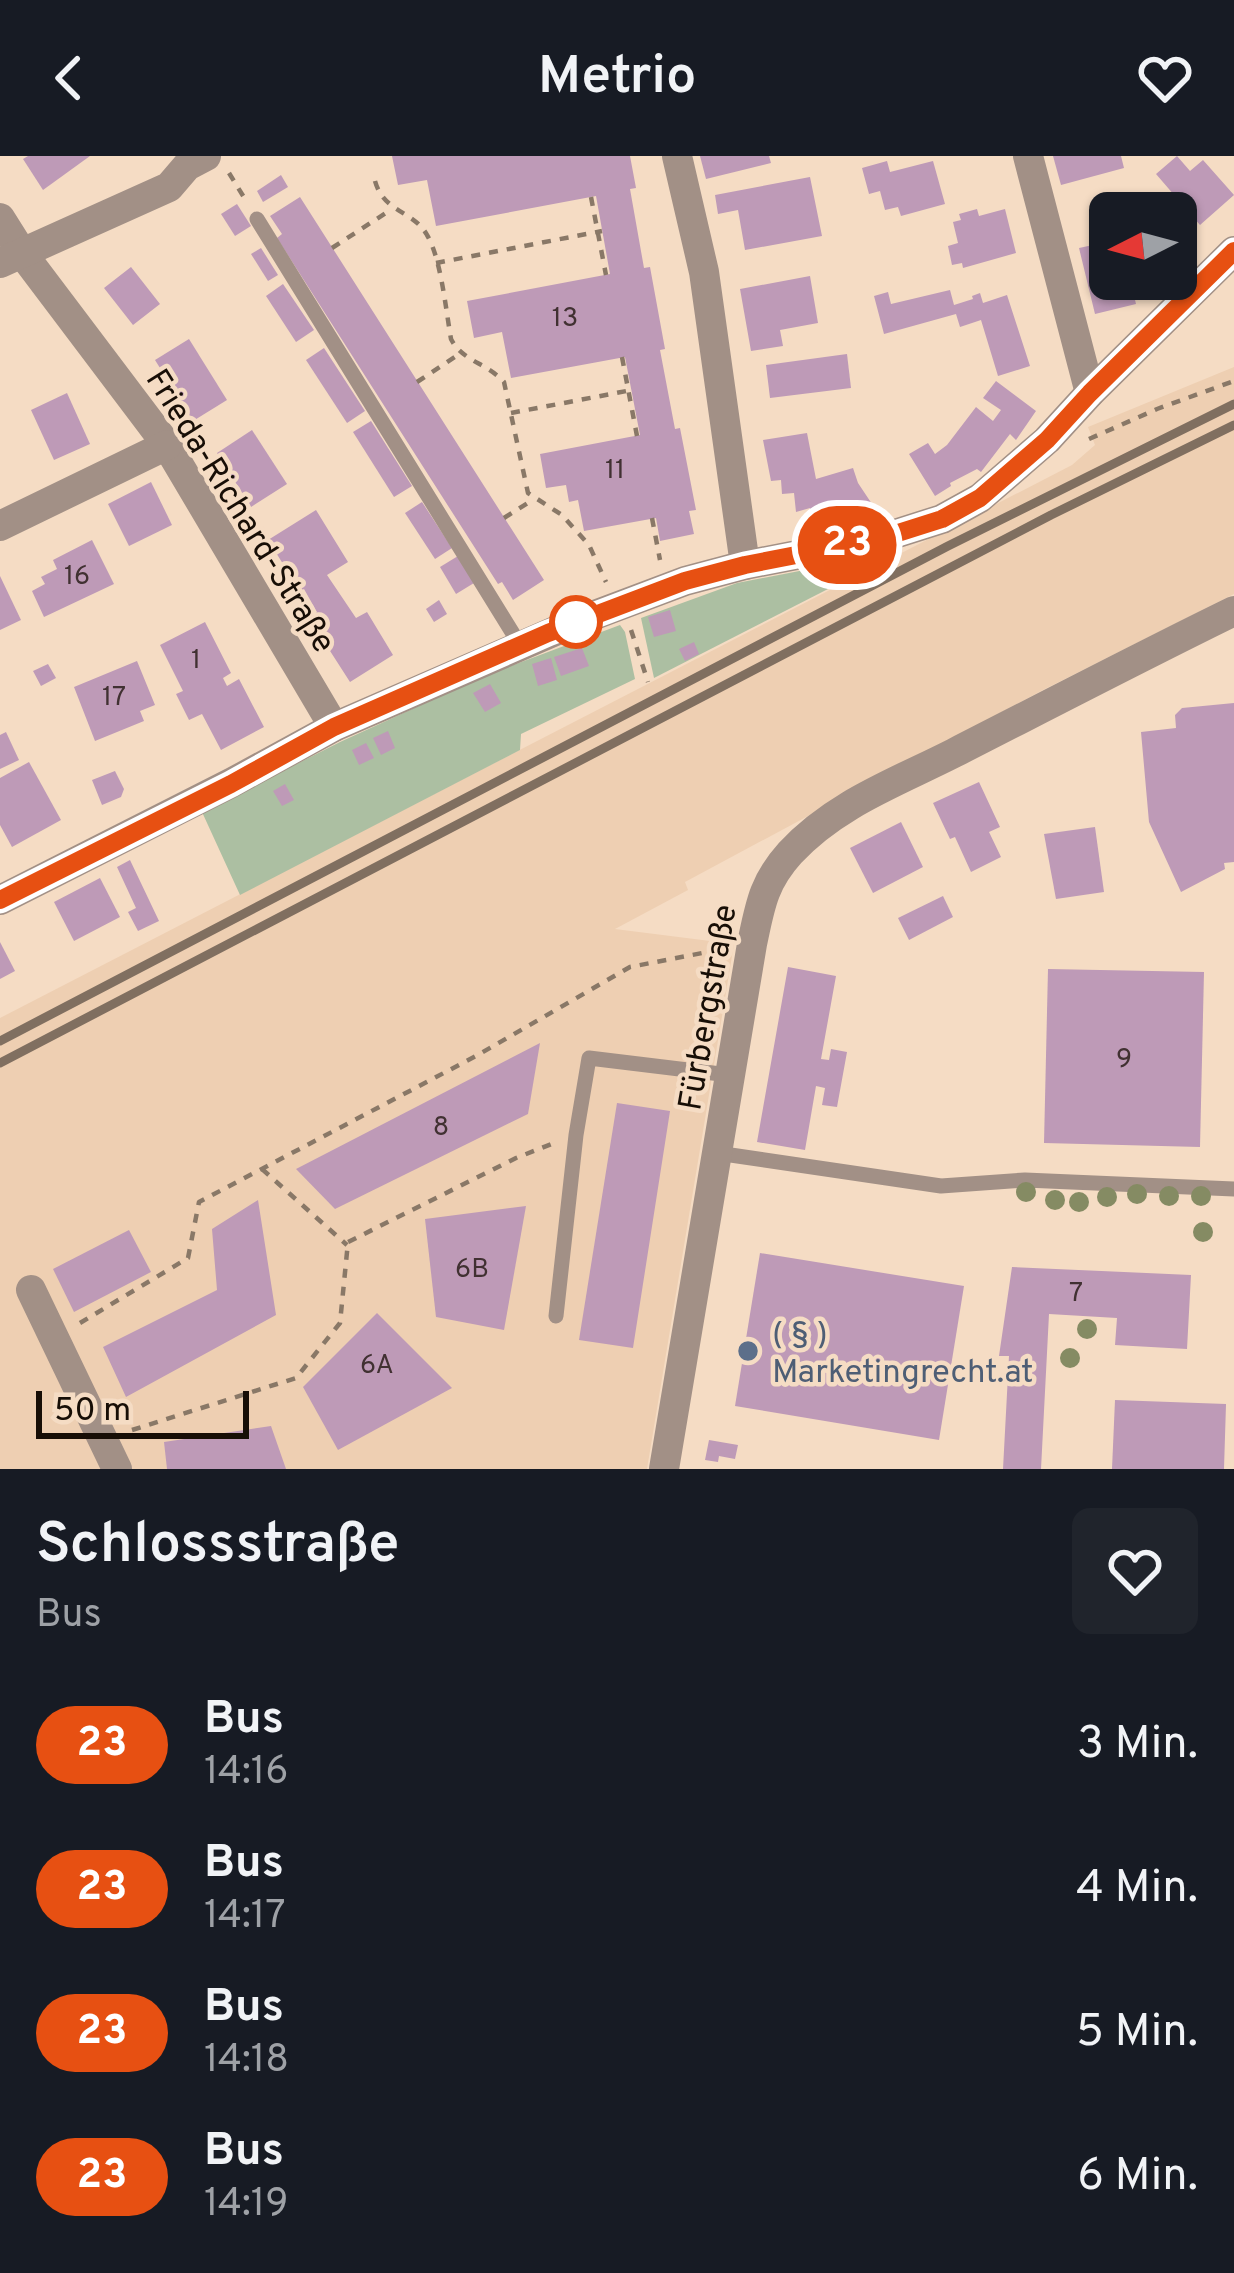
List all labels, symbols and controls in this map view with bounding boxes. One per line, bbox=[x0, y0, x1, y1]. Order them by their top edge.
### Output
text: Metrio bbox=[538, 44, 696, 113]
icon: back bbox=[36, 45, 102, 111]
icon: heart bbox=[1132, 45, 1198, 111]
north arrow bbox=[1089, 192, 1197, 300]
map controls bbox=[1089, 192, 1197, 300]
house number: 13 bbox=[552, 302, 578, 336]
street label: Frieda-Richard-Straße bbox=[134, 362, 343, 662]
house number: 11 bbox=[605, 454, 625, 488]
line badge: 23 bbox=[793, 506, 901, 584]
text: 23 bbox=[822, 518, 872, 571]
house number: 16 bbox=[64, 560, 90, 594]
unlabelled marker bbox=[551, 597, 601, 647]
house number: 1 bbox=[191, 644, 201, 678]
house number: 17 bbox=[102, 681, 126, 715]
street label: Fürbergstraße bbox=[671, 901, 749, 1114]
house number: 9 bbox=[1116, 1043, 1132, 1077]
house number: 8 bbox=[433, 1111, 449, 1145]
house number: 6B bbox=[455, 1253, 489, 1287]
house number: 7 bbox=[1069, 1277, 1083, 1311]
place label: ( § ) Marketingrecht.at bbox=[772, 1315, 1034, 1395]
marker: ( § ) Marketingrecht.at bbox=[735, 1338, 761, 1364]
house number: 6A bbox=[360, 1349, 394, 1383]
scale bar bbox=[36, 1385, 249, 1438]
text: 50 m bbox=[54, 1391, 131, 1433]
button: heart bbox=[1072, 1508, 1198, 1634]
text: Schlossstraße bbox=[36, 1511, 400, 1583]
text: Bus bbox=[36, 1592, 102, 1641]
text: Bus bbox=[204, 1692, 284, 1749]
text: 3 Min. bbox=[1077, 1717, 1198, 1774]
text: 23 bbox=[77, 1718, 127, 1771]
text: 14:16 bbox=[204, 1749, 289, 1798]
text: Bus bbox=[204, 1836, 284, 1893]
text: 4 Min. bbox=[1076, 1861, 1198, 1918]
text: 23 bbox=[77, 1862, 127, 1915]
text: 14:17 bbox=[204, 1893, 286, 1942]
text: Bus bbox=[204, 1980, 284, 2037]
text: 5 Min. bbox=[1076, 2005, 1198, 2062]
text: 23 bbox=[77, 2006, 127, 2059]
text: 14:18 bbox=[204, 2037, 289, 2086]
text: Bus bbox=[204, 2124, 284, 2181]
text: 6 Min. bbox=[1077, 2149, 1198, 2206]
text: 23 bbox=[77, 2150, 127, 2203]
text: 14:19 bbox=[204, 2181, 289, 2230]

